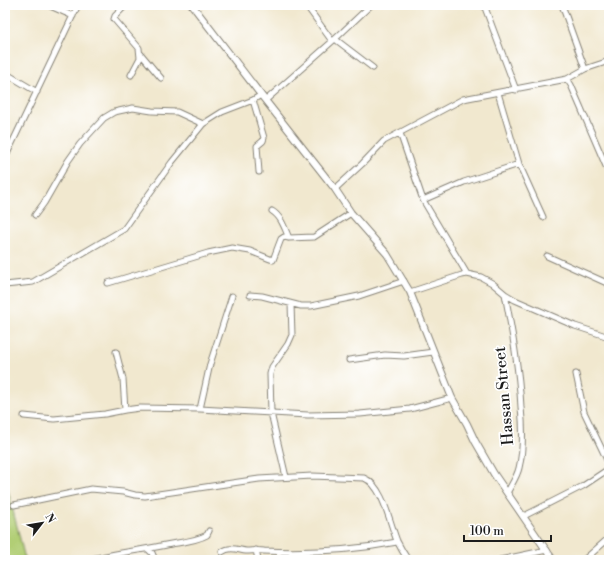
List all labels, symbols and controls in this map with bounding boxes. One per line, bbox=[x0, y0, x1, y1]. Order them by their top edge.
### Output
street label: Hassan Street bbox=[490, 345, 518, 446]
north arrow bbox=[22, 503, 62, 543]
text: N bbox=[41, 511, 58, 526]
scale bar bbox=[464, 517, 551, 543]
text: 100 m bbox=[470, 524, 504, 539]

